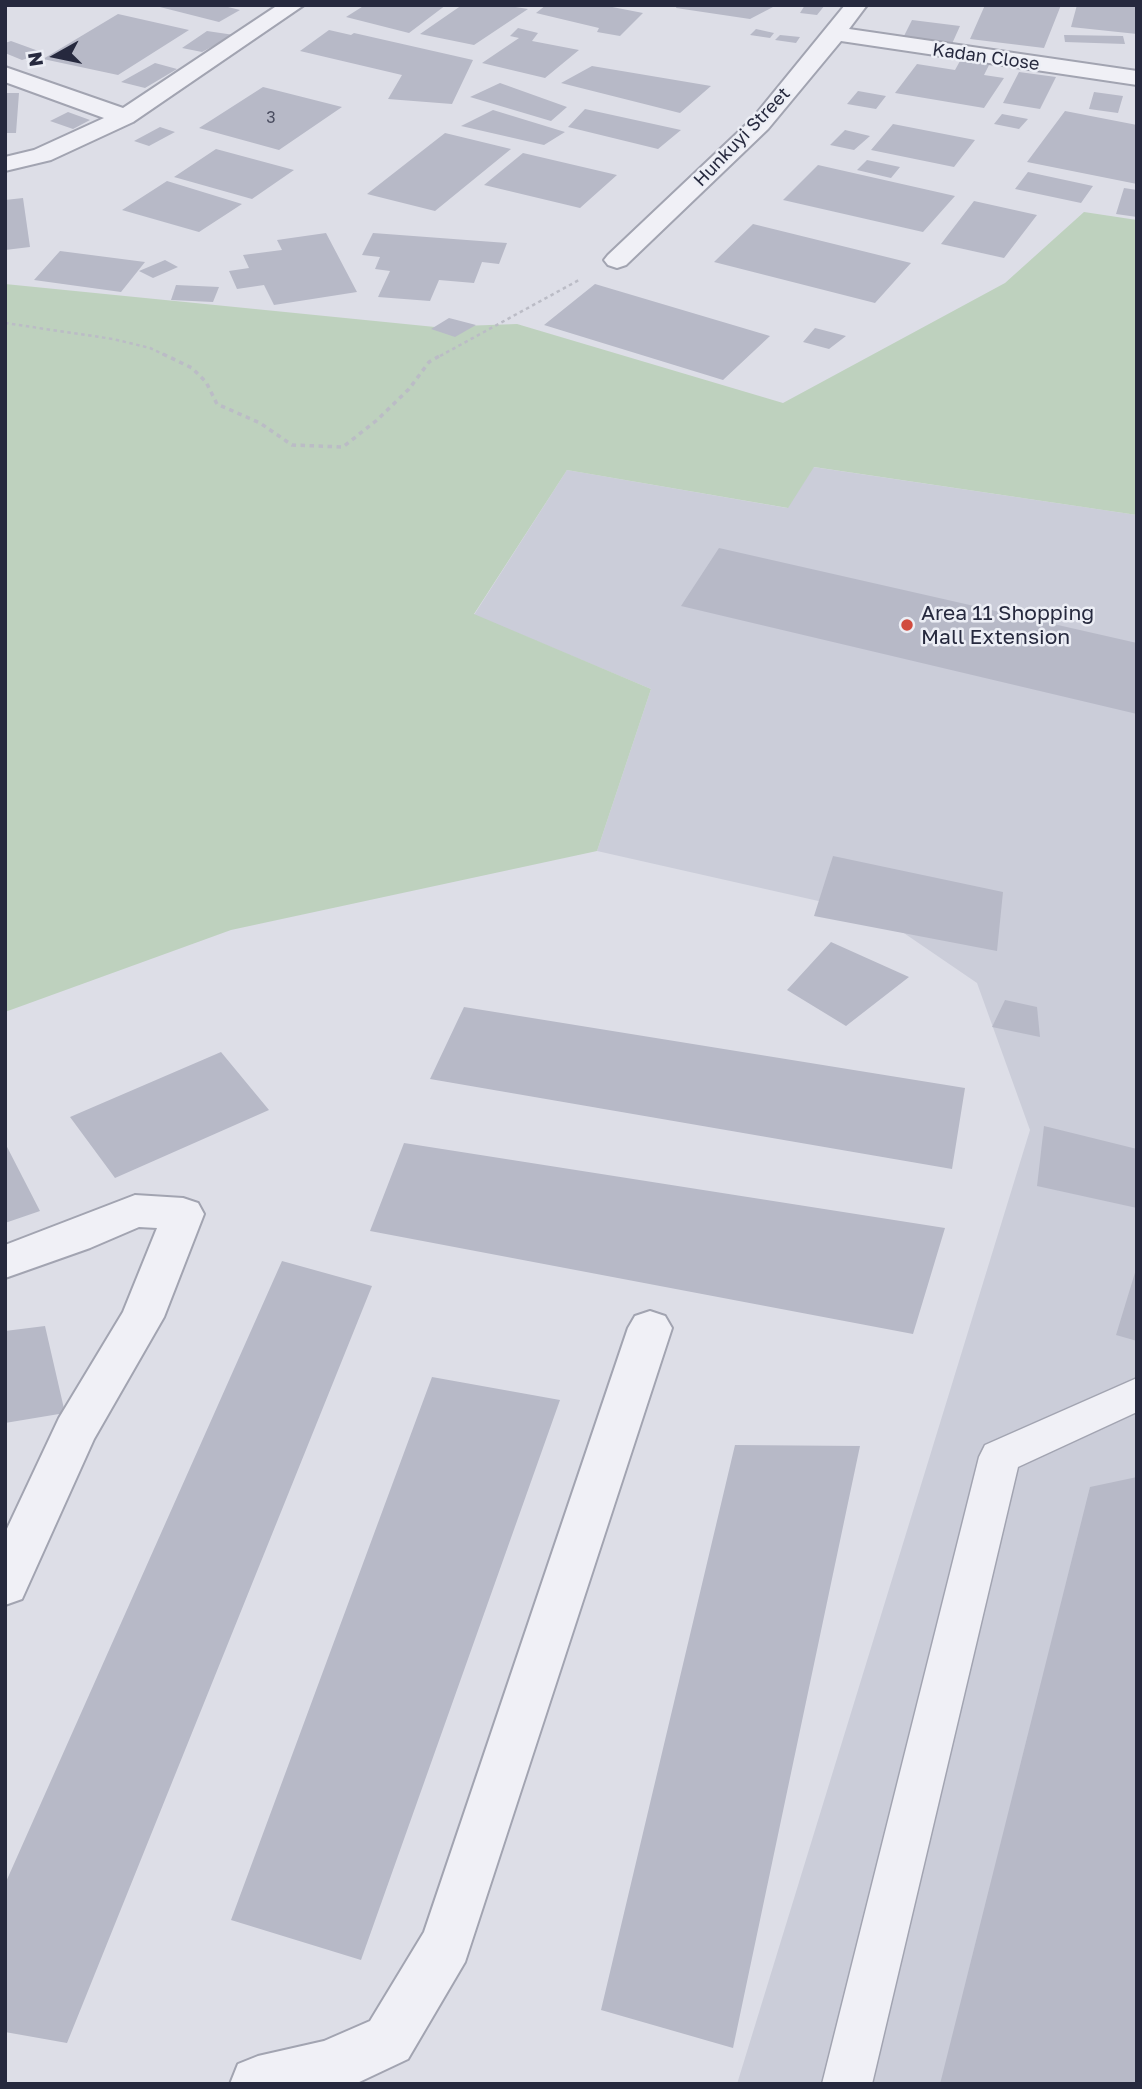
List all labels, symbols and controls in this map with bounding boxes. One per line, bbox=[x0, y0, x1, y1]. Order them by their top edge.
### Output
north arrow bbox=[21, 21, 91, 91]
street label: Kadan Close bbox=[931, 39, 1041, 75]
text: N bbox=[22, 50, 47, 68]
street label: Hunkuyi Street bbox=[689, 83, 795, 191]
house number: 3 bbox=[266, 108, 276, 128]
place label: Area 11 Shopping Mall Extension bbox=[921, 600, 1094, 650]
marker: Area 11 Shopping Mall Extension bbox=[899, 617, 915, 633]

